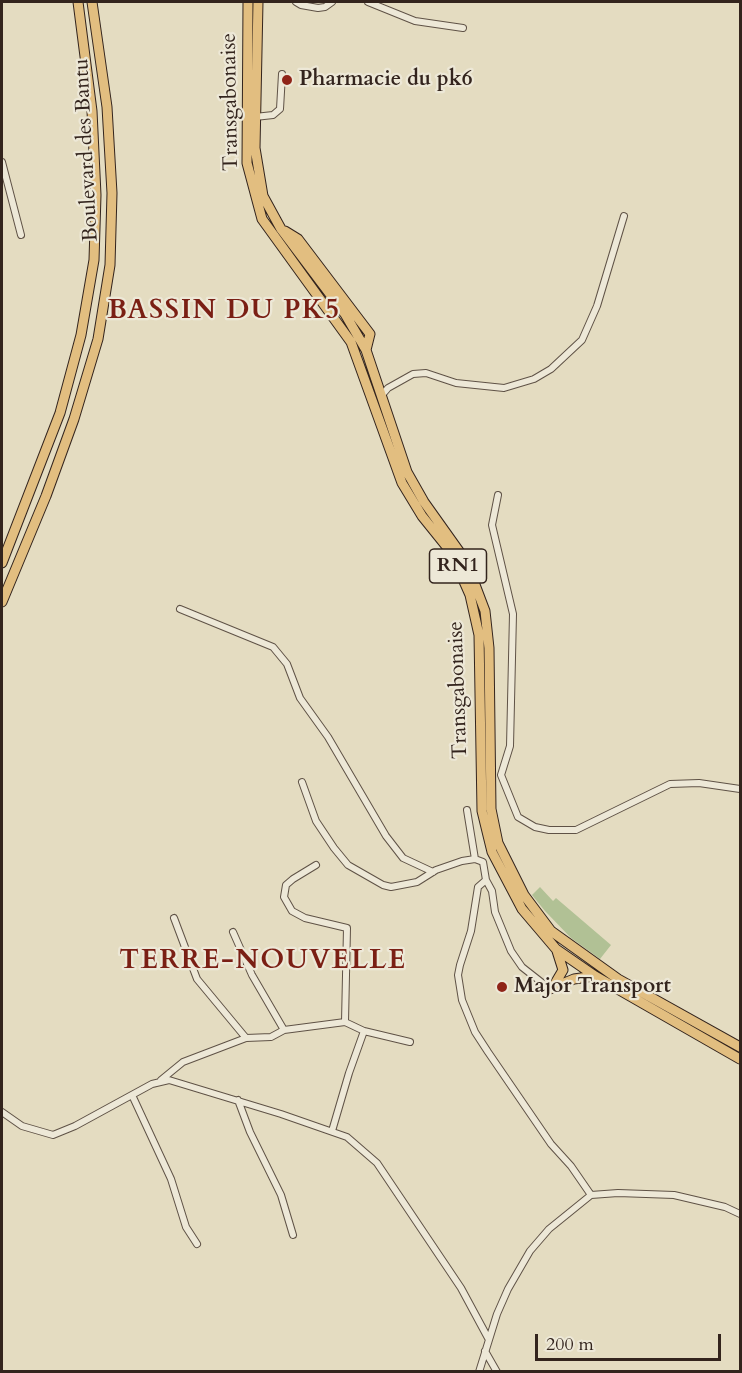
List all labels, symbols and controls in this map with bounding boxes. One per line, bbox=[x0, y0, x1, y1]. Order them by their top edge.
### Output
street label: Transgabonaise bbox=[217, 33, 245, 171]
street label: Boulevard des Bantu bbox=[70, 58, 104, 242]
place label: Pharmacie du pk6 bbox=[299, 67, 473, 93]
marker: Pharmacie du pk6 bbox=[280, 73, 294, 87]
district label: BASSIN DU PK5 bbox=[107, 296, 341, 328]
road number: RN1 bbox=[430, 549, 486, 583]
street label: Transgabonaise bbox=[444, 621, 474, 759]
district label: TERRE-NOUVELLE bbox=[119, 946, 407, 978]
place label: Major Transport bbox=[514, 974, 671, 1000]
marker: Major Transport bbox=[495, 980, 509, 994]
scale bar bbox=[538, 1322, 724, 1360]
text: 200 m bbox=[546, 1332, 594, 1357]

